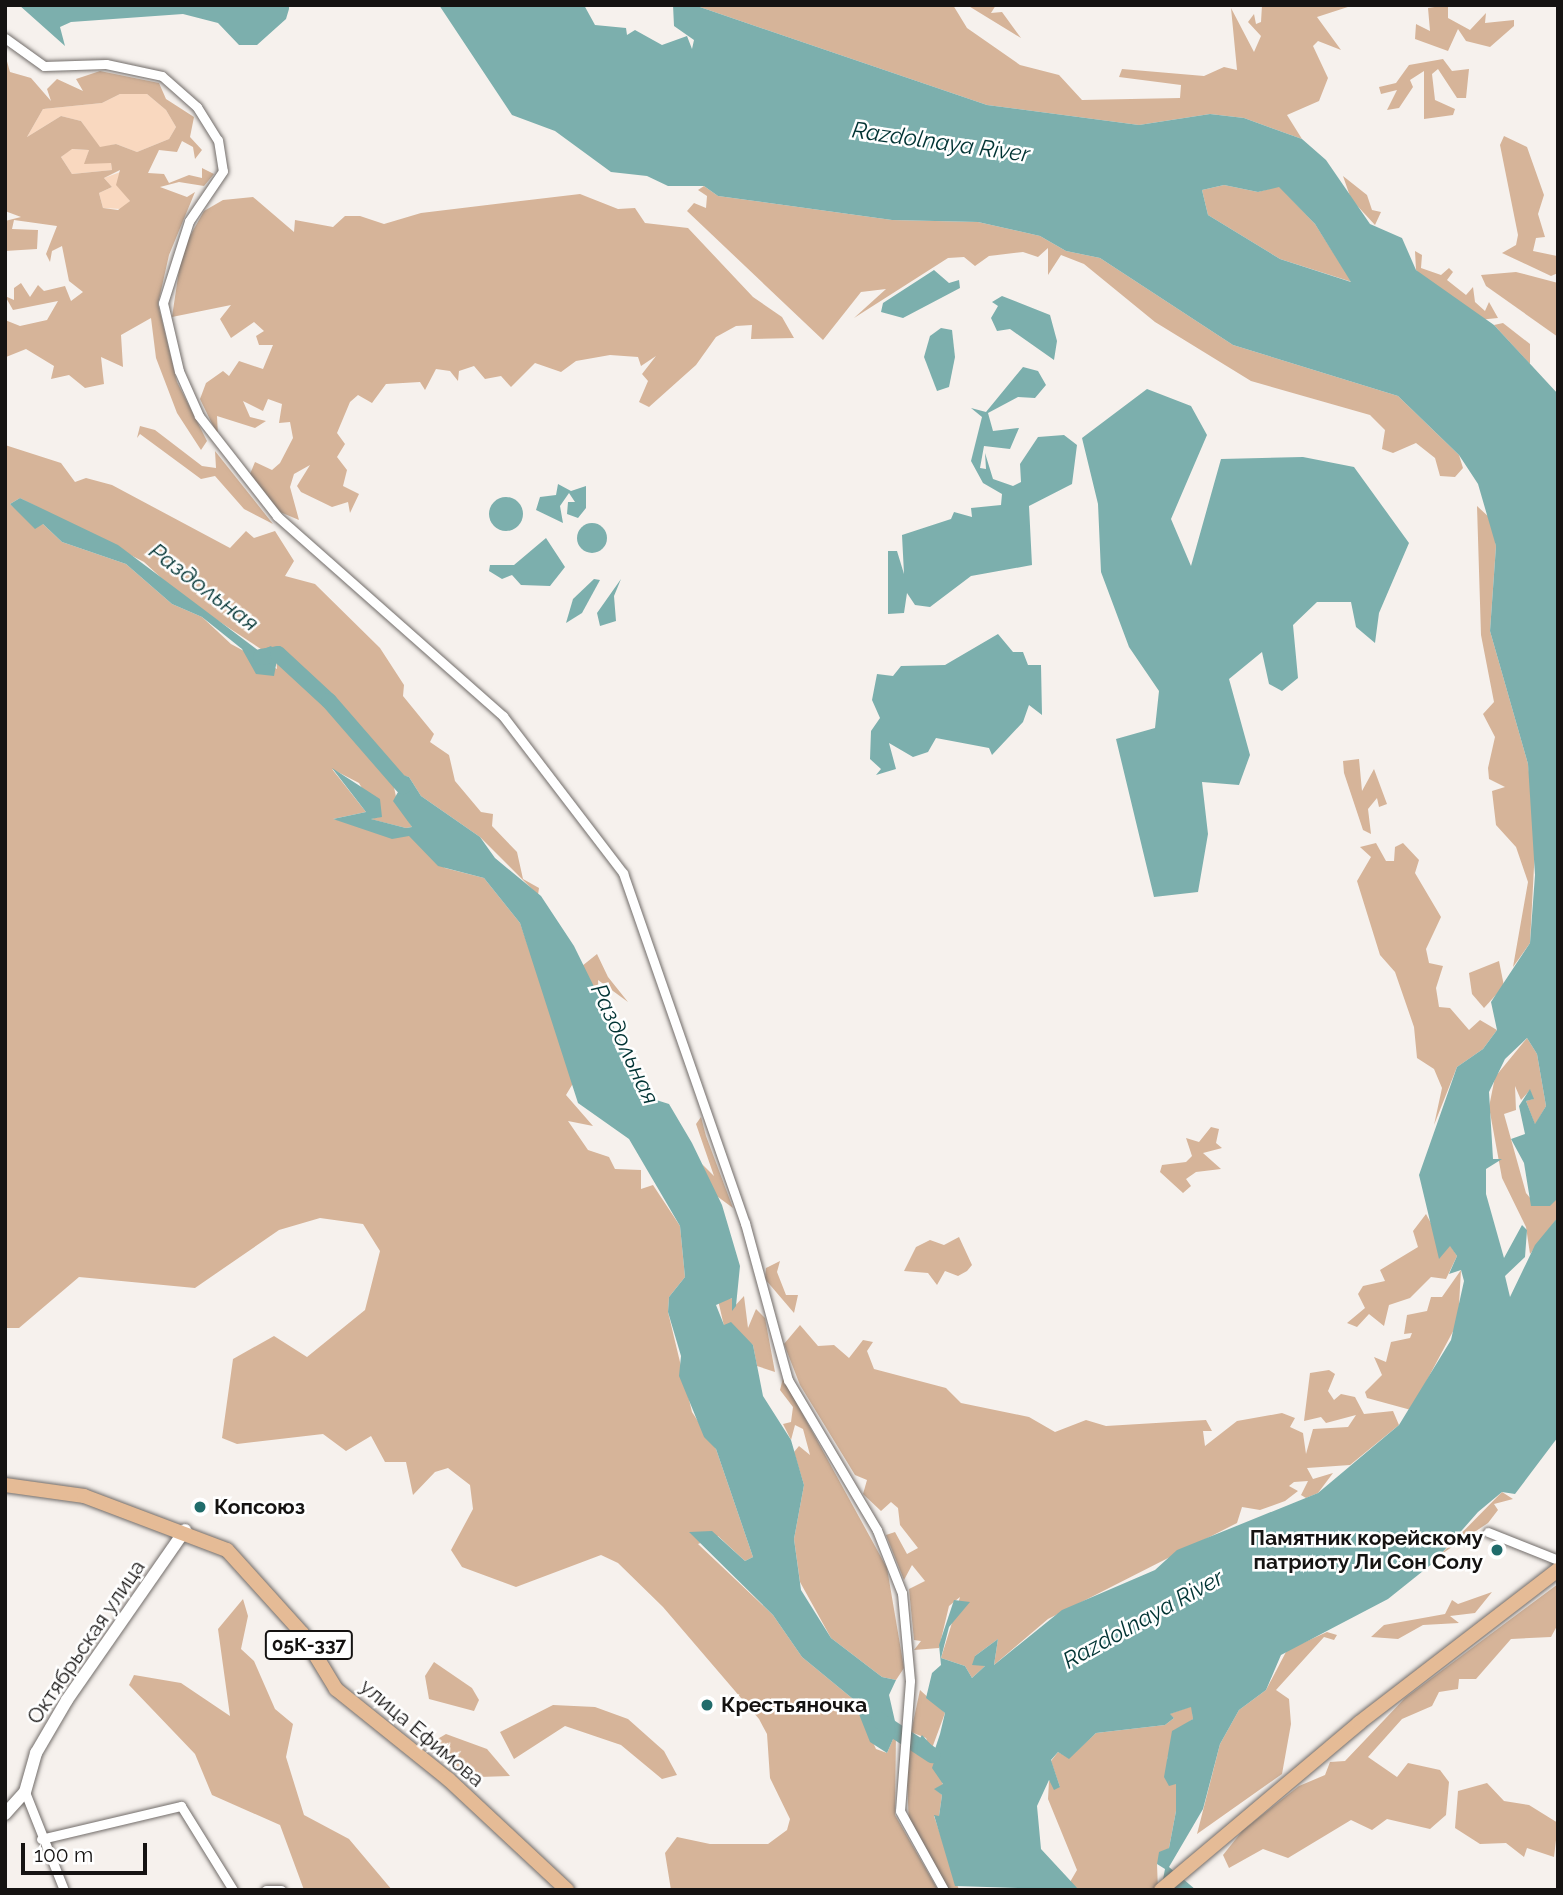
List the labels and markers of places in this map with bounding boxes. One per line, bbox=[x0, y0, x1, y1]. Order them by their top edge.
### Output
place label: Копсоюз bbox=[214, 1494, 305, 1520]
marker: Копсоюз bbox=[192, 1499, 208, 1515]
place label: Памятник корейскому патриоту Ли Сон Солу bbox=[1250, 1525, 1483, 1575]
marker: Памятник корейскому патриоту Ли Сон Солу bbox=[1489, 1542, 1505, 1558]
place label: Крестьяночка bbox=[721, 1692, 867, 1718]
marker: Крестьяночка bbox=[699, 1697, 715, 1713]

